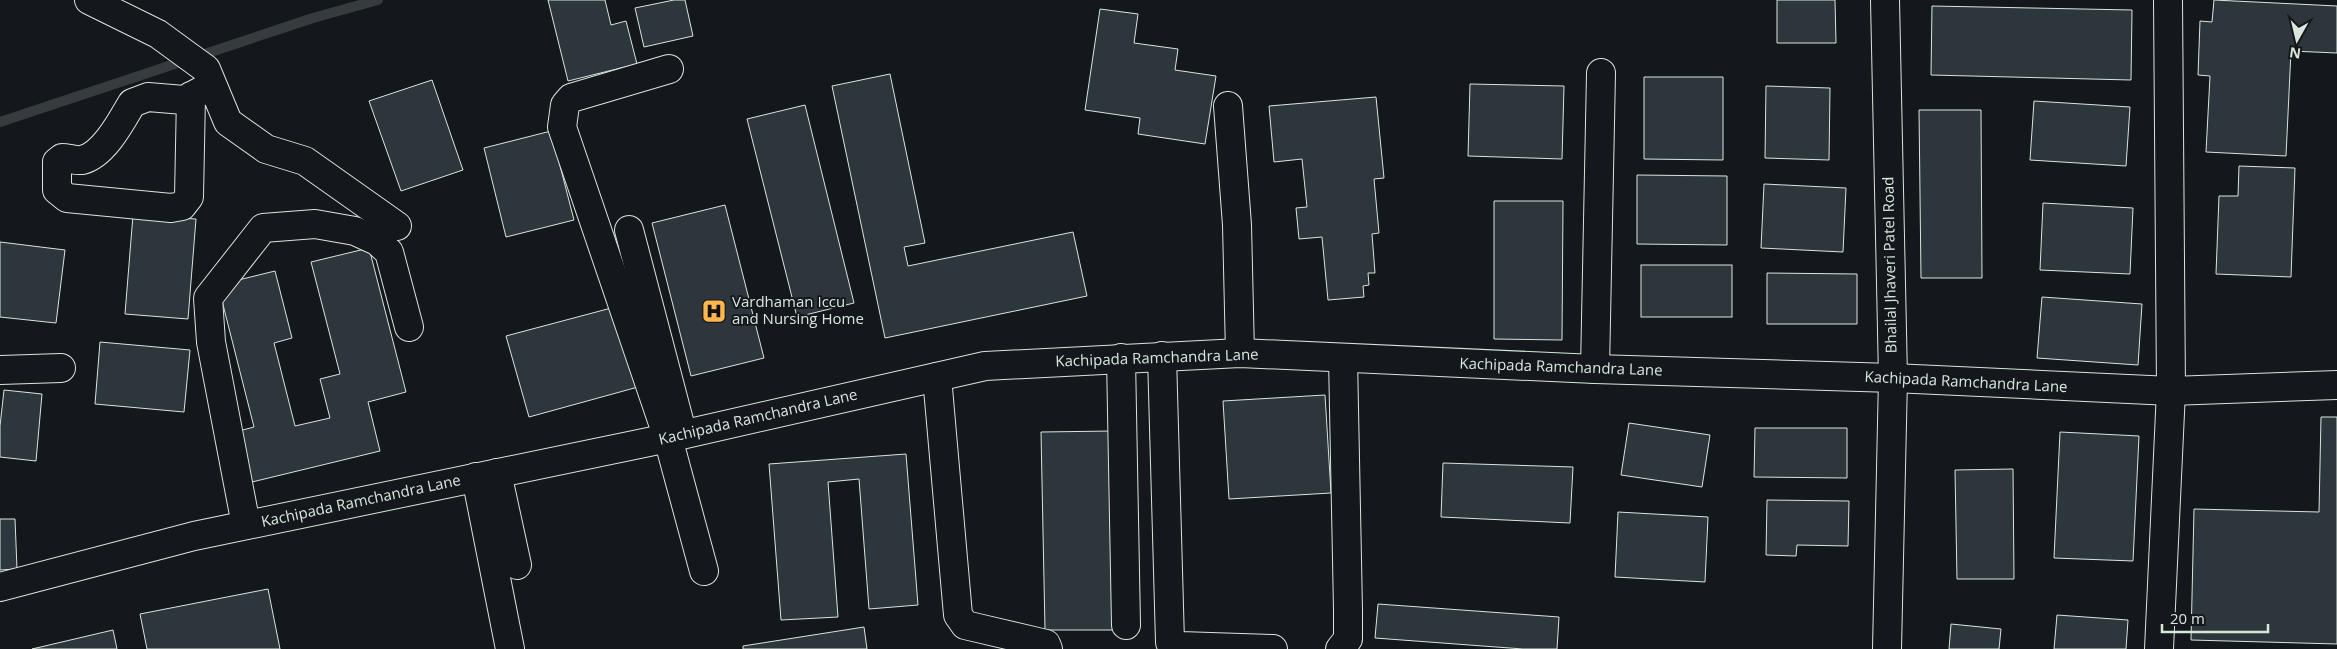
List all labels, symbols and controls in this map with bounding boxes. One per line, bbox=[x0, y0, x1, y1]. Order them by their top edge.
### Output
north arrow bbox=[2272, 15, 2322, 65]
text: N bbox=[2288, 43, 2302, 64]
street label: Bhailal Jhaveri Patel Road bbox=[1877, 176, 1901, 354]
place label: Vardhaman Iccu and Nursing Home bbox=[732, 291, 864, 328]
hospital icon: Vardhaman Iccu and Nursing Home bbox=[701, 298, 727, 324]
street label: Kachipada Ramchandra Lane bbox=[1055, 343, 1259, 371]
street label: Kachipada Ramchandra Lane bbox=[1459, 352, 1663, 380]
street label: Kachipada Ramchandra Lane bbox=[1864, 366, 2068, 396]
street label: Kachipada Ramchandra Lane bbox=[656, 383, 859, 449]
street label: Kachipada Ramchandra Lane bbox=[259, 469, 462, 531]
scale bar bbox=[2162, 602, 2268, 634]
text: 20 m bbox=[2170, 608, 2205, 628]

